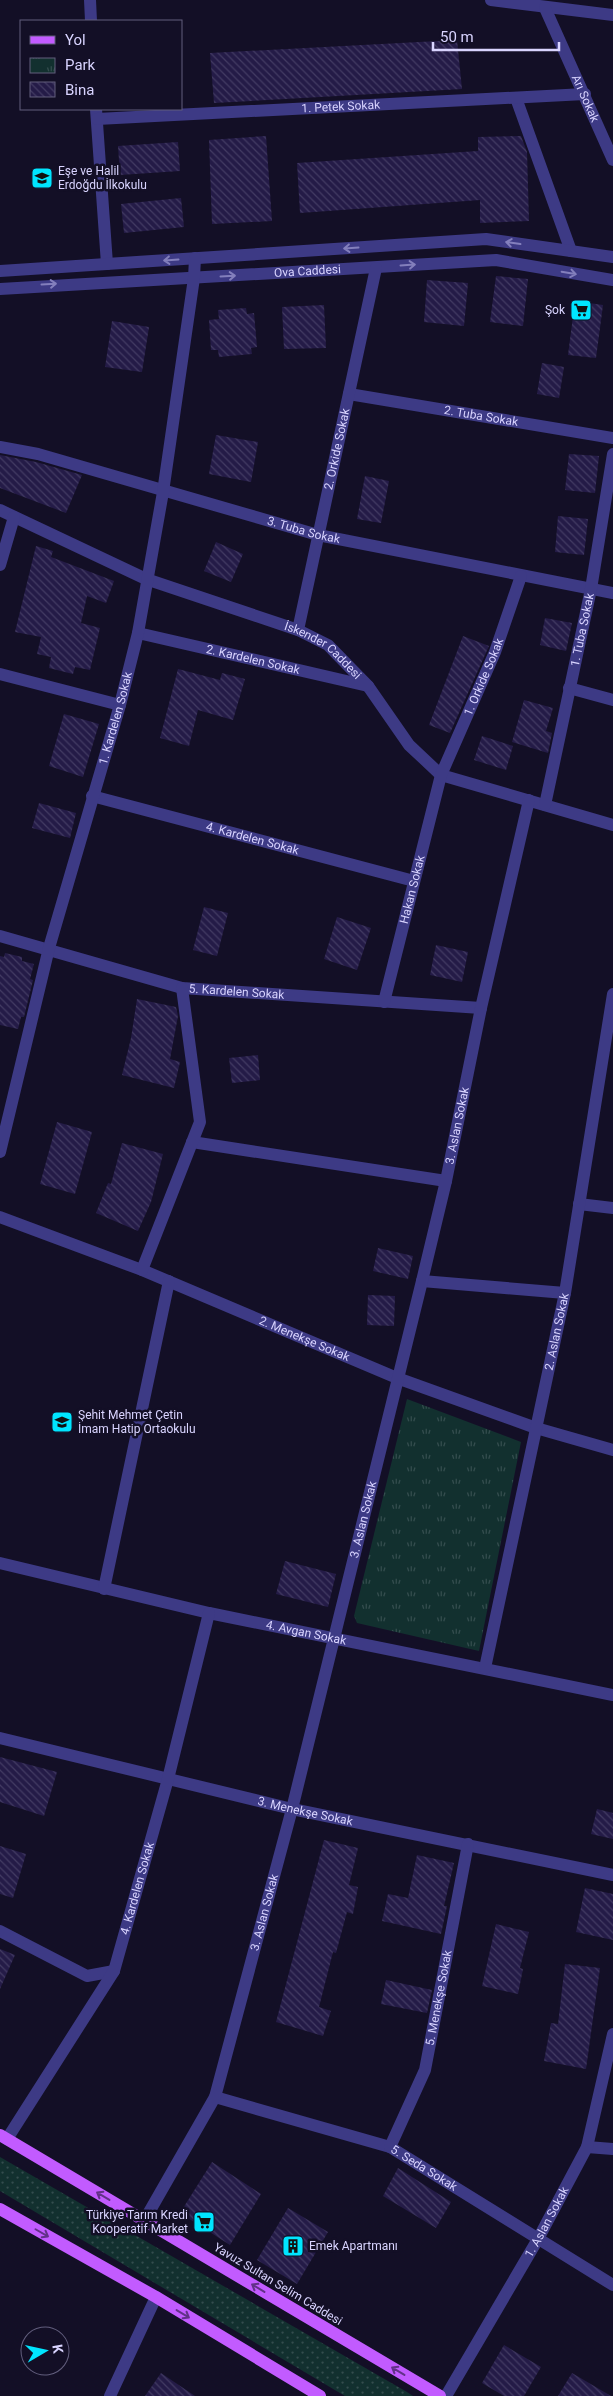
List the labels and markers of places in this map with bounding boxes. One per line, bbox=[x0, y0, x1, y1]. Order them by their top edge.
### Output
place label: Eşe ve Halil Erdoğdu İlkokulu bbox=[58, 164, 147, 192]
school or university icon: Eşe ve Halil Erdoğdu İlkokulu bbox=[30, 166, 54, 190]
supermarket icon: Şok bbox=[569, 298, 593, 322]
place label: Şok bbox=[545, 303, 566, 317]
place label: Şehit Mehmet Çetin İmam Hatip Ortaokulu bbox=[78, 1408, 196, 1436]
school or university icon: Şehit Mehmet Çetin İmam Hatip Ortaokulu bbox=[50, 1410, 74, 1434]
place label: Türkiye Tarım Kredi Kooperatif Market bbox=[86, 2208, 188, 2236]
supermarket icon: Türkiye Tarım Kredi Kooperatif Market bbox=[192, 2210, 216, 2234]
building icon: Emek Apartmanı bbox=[281, 2234, 305, 2258]
place label: Emek Apartmanı bbox=[309, 2239, 398, 2253]

